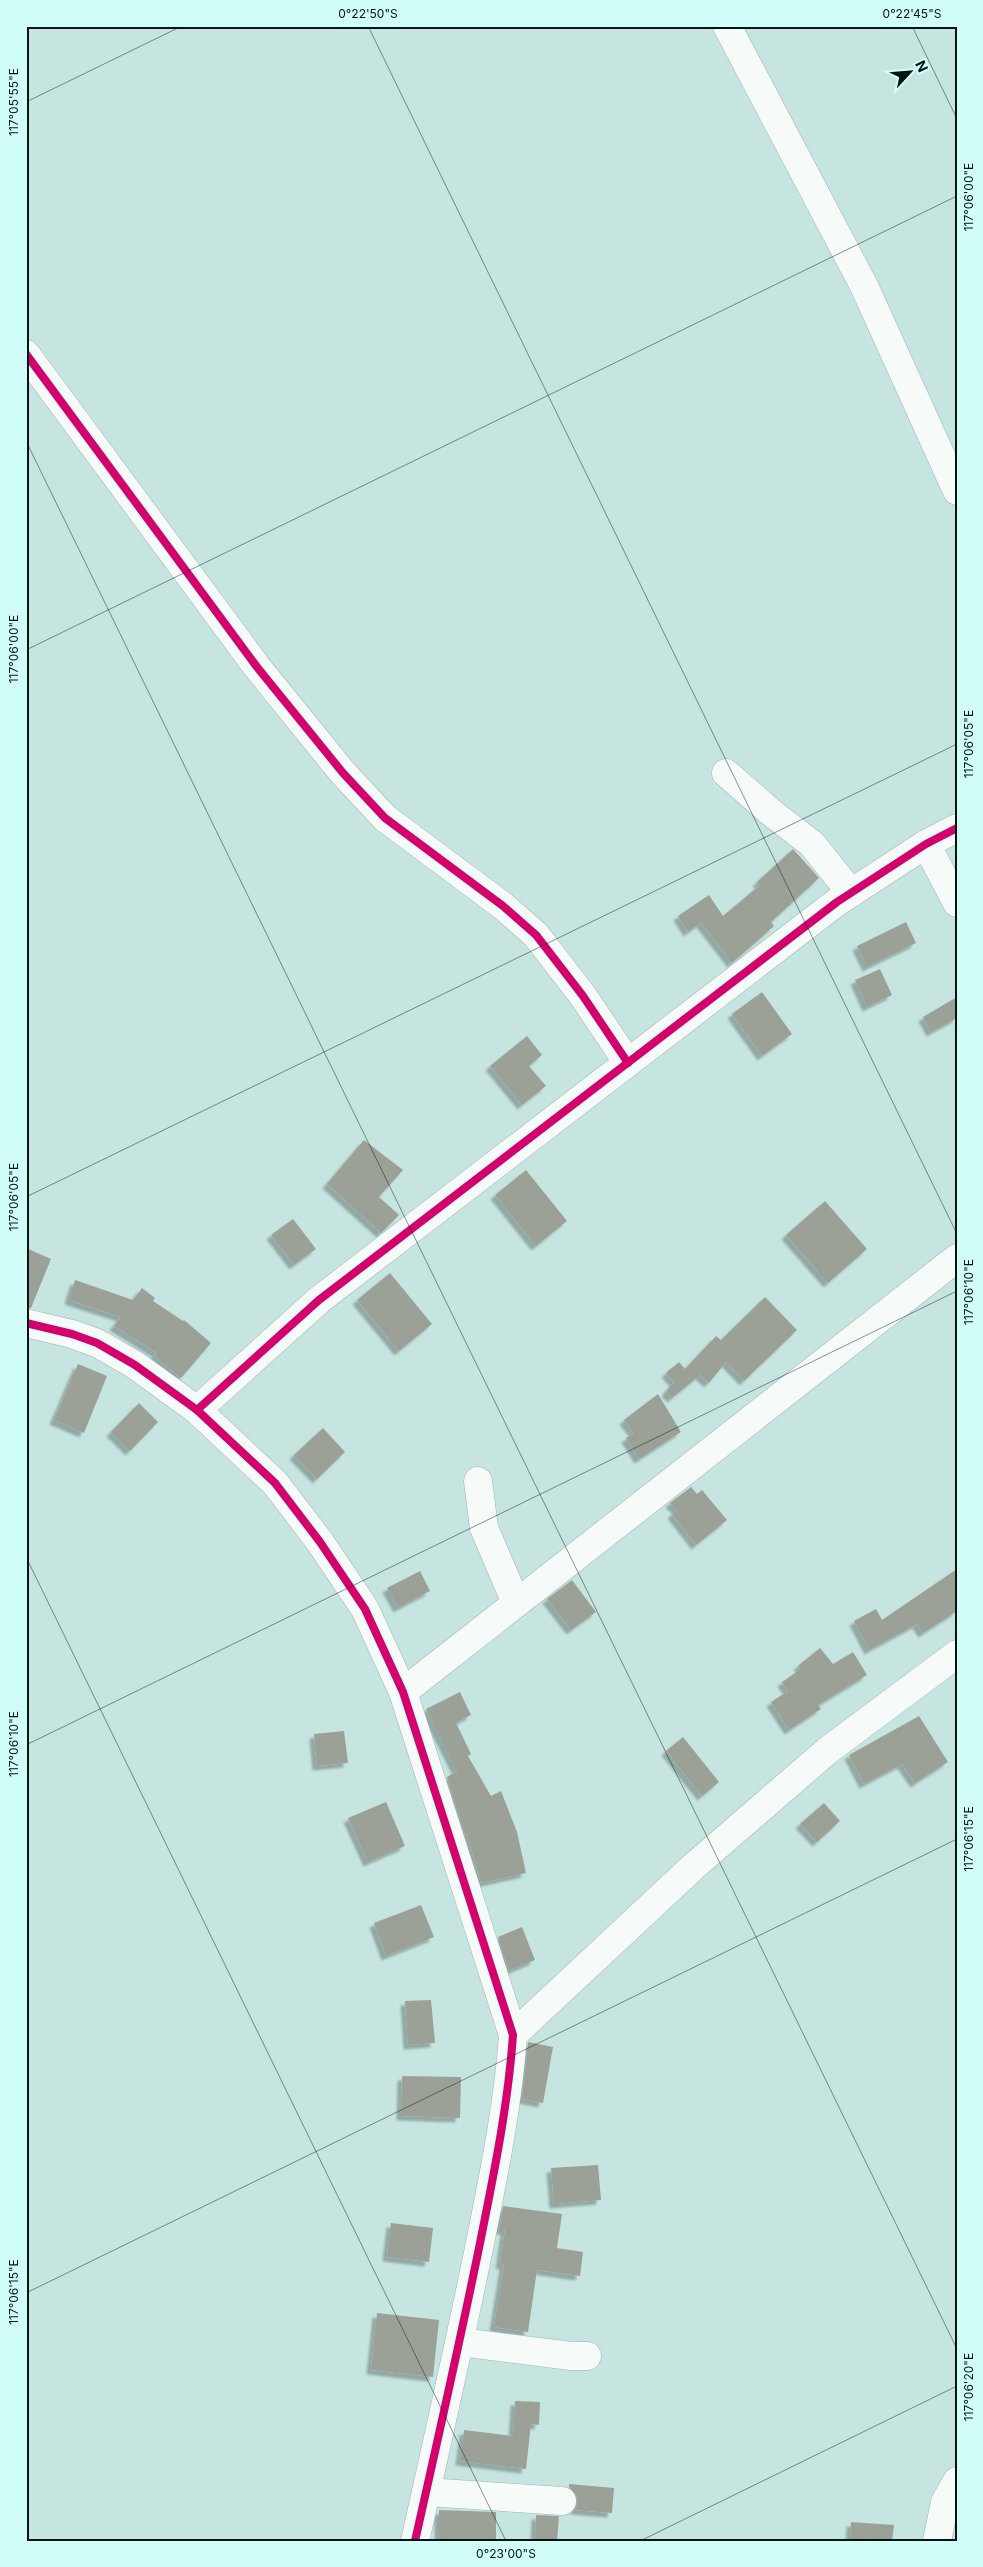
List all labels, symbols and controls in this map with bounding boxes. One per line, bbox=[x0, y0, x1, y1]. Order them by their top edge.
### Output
text: 0°22'50"S bbox=[338, 6, 398, 21]
text: 0°22'45"S bbox=[883, 6, 942, 21]
north arrow bbox=[886, 48, 936, 98]
text: N bbox=[912, 58, 932, 75]
text: 117°05'55"E bbox=[6, 68, 21, 136]
text: 117°06'00"E bbox=[961, 163, 976, 231]
text: 117°06'00"E bbox=[6, 615, 21, 683]
text: 117°06'05"E bbox=[961, 710, 976, 778]
text: 117°06'05"E bbox=[6, 1163, 21, 1231]
text: 117°06'10"E bbox=[961, 1259, 976, 1325]
text: 117°06'10"E bbox=[6, 1711, 21, 1777]
text: 117°06'15"E bbox=[961, 1806, 976, 1872]
text: 117°06'15"E bbox=[6, 2259, 21, 2325]
text: 117°06'20"E bbox=[961, 2353, 976, 2421]
text: 0°23'00"S bbox=[476, 2546, 536, 2561]

